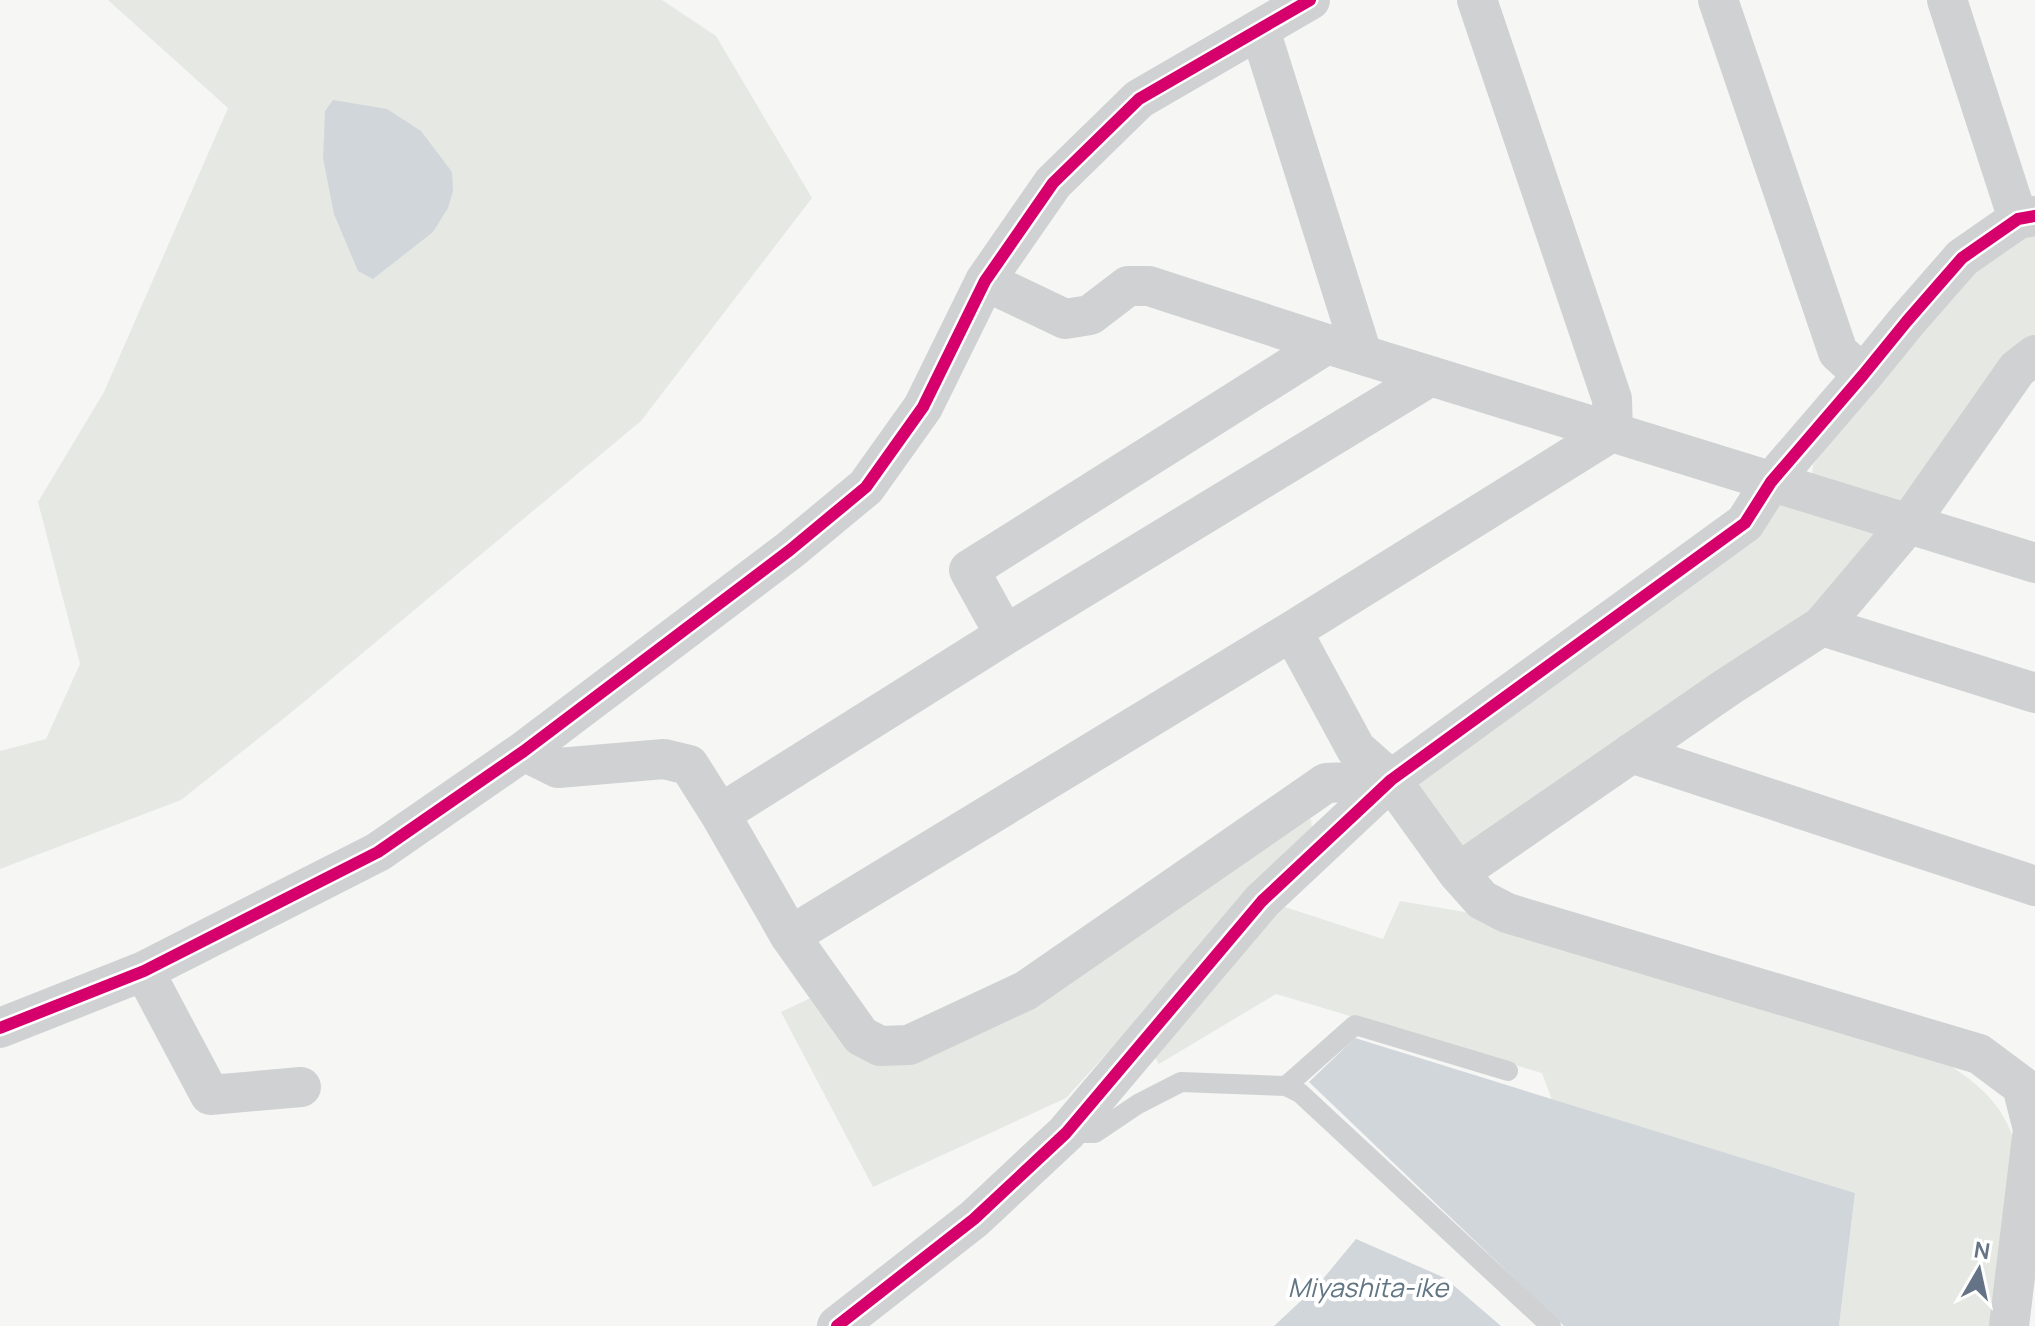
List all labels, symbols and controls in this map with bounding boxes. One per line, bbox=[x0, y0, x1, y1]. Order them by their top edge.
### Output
north arrow bbox=[1939, 1230, 2019, 1310]
text: N bbox=[1972, 1234, 1992, 1266]
water label: Miyashita-ike bbox=[1288, 1269, 1450, 1305]

